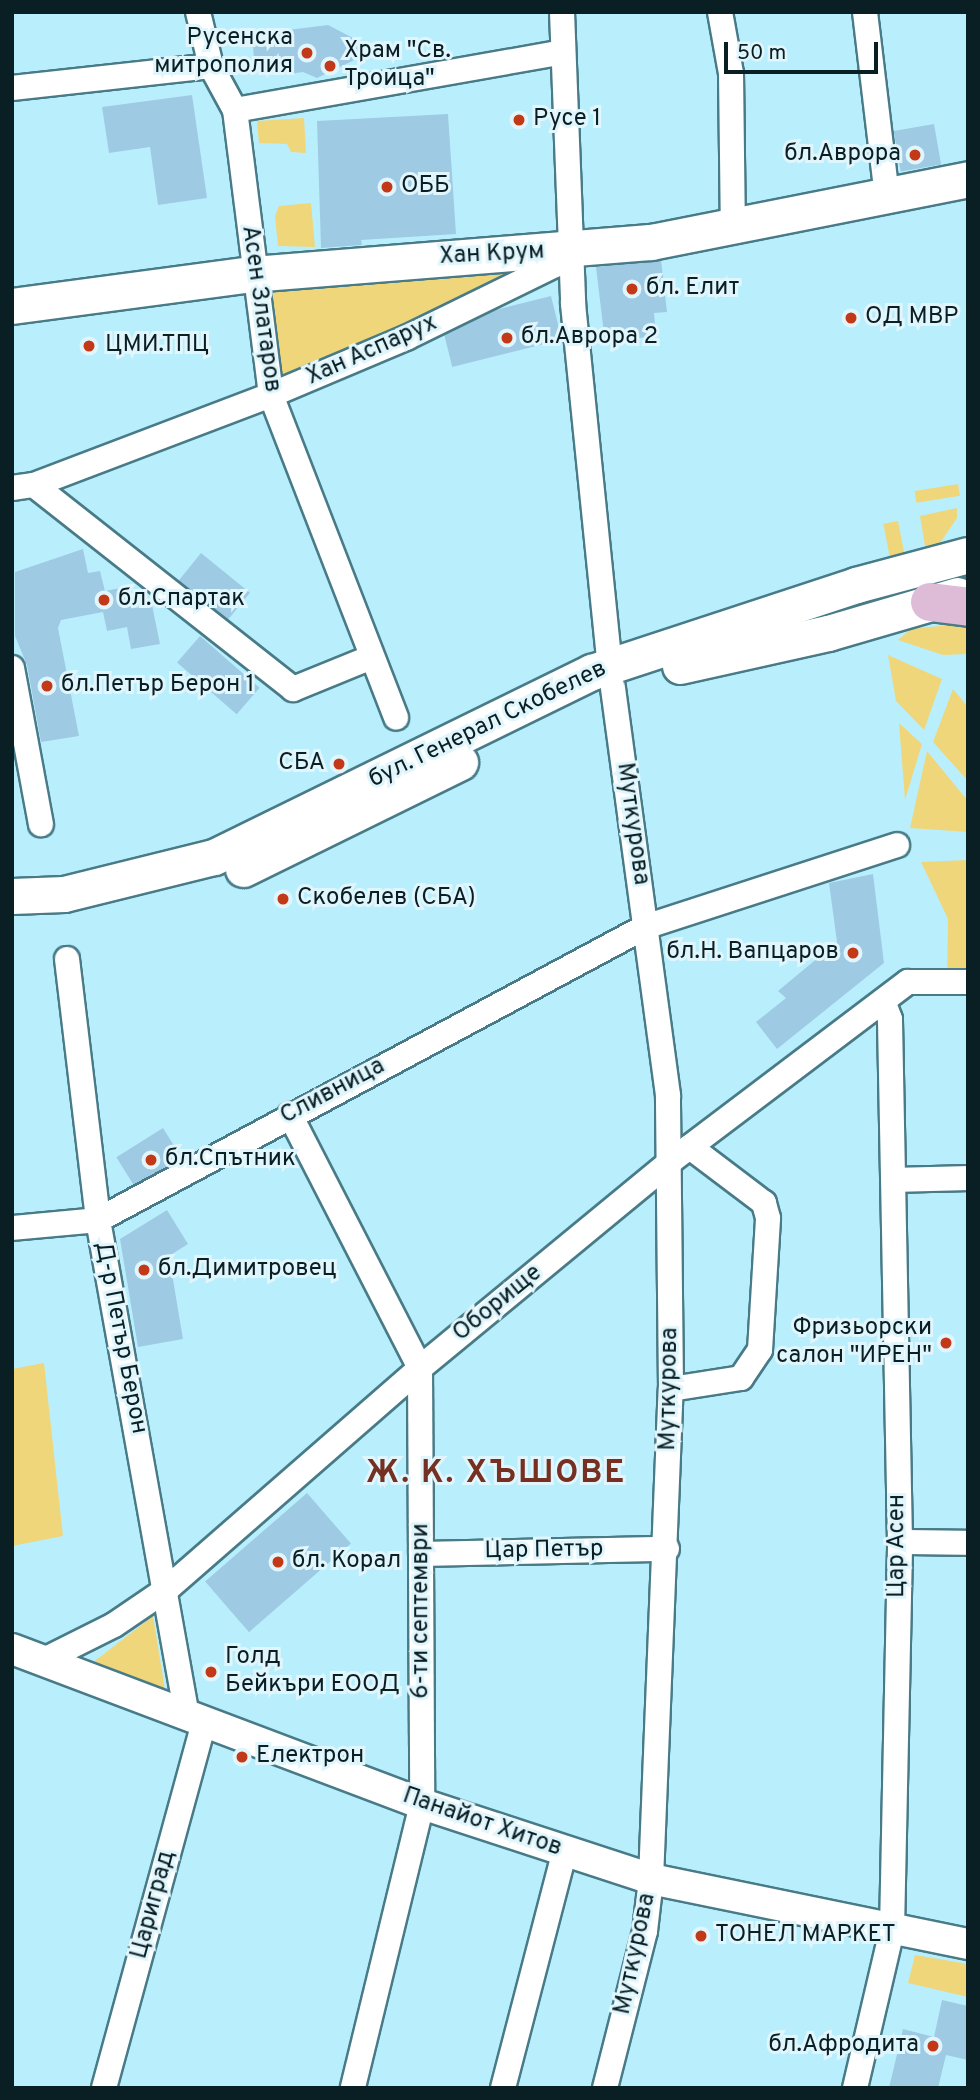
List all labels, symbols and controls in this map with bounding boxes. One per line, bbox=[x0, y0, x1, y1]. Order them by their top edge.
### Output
place label: Русенска митрополия bbox=[154, 25, 293, 81]
scale bar bbox=[728, 28, 882, 72]
place label: Храм "Св. Троица" bbox=[344, 38, 451, 94]
text: 50 m bbox=[737, 40, 786, 67]
marker: Русенска митрополия bbox=[299, 45, 315, 61]
marker: Храм "Св. Троица" bbox=[322, 58, 338, 74]
place label: Русе 1 bbox=[533, 106, 601, 134]
marker: Русе 1 bbox=[511, 112, 527, 128]
place label: бл.Аврора bbox=[784, 141, 901, 169]
marker: бл.Аврора bbox=[907, 147, 923, 163]
place label: ОББ bbox=[401, 173, 450, 201]
marker: ОББ bbox=[379, 179, 395, 195]
street label: Асен Златаров bbox=[234, 224, 286, 394]
street label: Хан Крум bbox=[439, 238, 545, 272]
place label: бл. Елит bbox=[646, 275, 739, 303]
marker: бл. Елит bbox=[624, 281, 640, 297]
place label: ОД МВР bbox=[865, 304, 958, 332]
street label: Хан Аспарух bbox=[302, 309, 442, 393]
marker: ОД МВР bbox=[843, 310, 859, 326]
place label: бл.Аврора 2 bbox=[521, 324, 658, 352]
marker: бл.Аврора 2 bbox=[499, 330, 515, 346]
place label: ЦМИ.ТПЦ bbox=[105, 332, 209, 360]
marker: ЦМИ.ТПЦ bbox=[79, 336, 99, 356]
place label: бл.Спартак bbox=[118, 586, 245, 614]
marker: бл.Спартак bbox=[96, 592, 112, 608]
street label: бул. Генерал Скобелев bbox=[365, 655, 611, 795]
place label: бл.Петър Берон 1 bbox=[61, 672, 255, 700]
marker: бл.Петър Берон 1 bbox=[39, 678, 55, 694]
place label: СБА bbox=[278, 750, 325, 778]
marker: СБА bbox=[331, 756, 347, 772]
street label: Муткурова bbox=[609, 761, 655, 887]
place label: Скобелев (СБА) bbox=[297, 885, 476, 913]
marker: Скобелев (СБА) bbox=[275, 891, 291, 907]
place label: бл.Н. Вапцаров bbox=[666, 939, 839, 967]
marker: бл.Н. Вапцаров bbox=[845, 945, 861, 961]
street label: Сливница bbox=[276, 1052, 390, 1132]
place label: бл.Спътник bbox=[165, 1146, 296, 1174]
marker: бл.Спътник bbox=[143, 1152, 159, 1168]
street label: Д-р Петър Берон bbox=[87, 1240, 153, 1436]
place label: бл.Димитровец bbox=[158, 1256, 337, 1284]
street label: Оборище bbox=[448, 1259, 548, 1349]
marker: бл.Димитровец bbox=[136, 1262, 152, 1278]
place label: Фризьорски салон "ИРЕН" bbox=[776, 1315, 932, 1371]
street label: Муткурова bbox=[655, 1327, 685, 1451]
marker: Фризьорски салон "ИРЕН" bbox=[938, 1335, 954, 1351]
district label: Ж. К. ХЪШОВЕ bbox=[367, 1455, 625, 1493]
street label: Цар Асен bbox=[884, 1494, 912, 1598]
street label: 6-ти септември bbox=[408, 1523, 436, 1699]
street label: Цар Петър bbox=[484, 1536, 604, 1566]
place label: бл. Корал bbox=[292, 1548, 401, 1576]
marker: бл. Корал bbox=[270, 1554, 286, 1570]
place label: Голд Бейкъри ЕООД bbox=[225, 1644, 400, 1700]
marker: Голд Бейкъри ЕООД bbox=[203, 1664, 219, 1680]
place label: Електрон bbox=[256, 1743, 364, 1771]
marker: Електрон bbox=[234, 1749, 250, 1765]
street label: Панайот Хитов bbox=[399, 1782, 565, 1864]
street label: Цариград bbox=[126, 1848, 182, 1962]
street label: Муткурова bbox=[609, 1891, 663, 2017]
place label: ТОНЕЛ МАРКЕТ bbox=[715, 1922, 896, 1950]
marker: ТОНЕЛ МАРКЕТ bbox=[693, 1928, 709, 1944]
place label: бл.Афродита bbox=[768, 2032, 919, 2060]
marker: бл.Афродита bbox=[925, 2038, 941, 2054]

